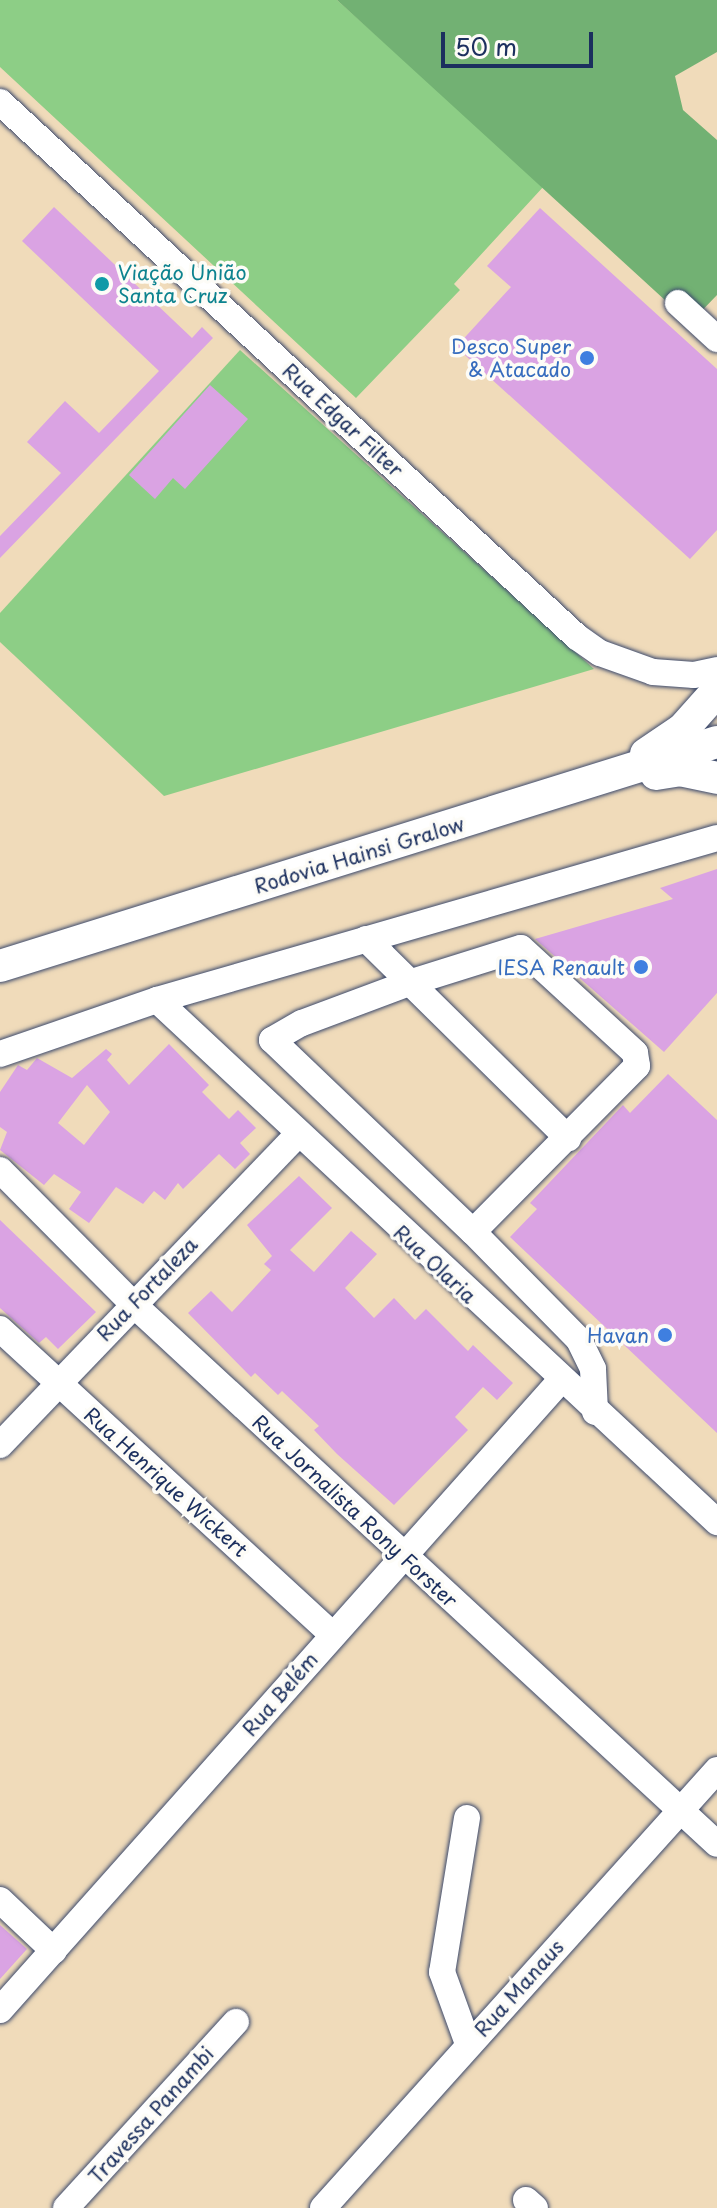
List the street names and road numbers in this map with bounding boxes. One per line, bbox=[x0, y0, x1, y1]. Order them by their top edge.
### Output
street label: Rua Edgar Filter bbox=[277, 358, 409, 482]
street label: Rodovia Hainsi Gralow bbox=[251, 812, 467, 898]
street label: Rua Olaria bbox=[388, 1219, 482, 1309]
street label: Rua Fortaleza bbox=[92, 1232, 202, 1346]
street label: Rua Henrique Wickert bbox=[78, 1401, 254, 1563]
street label: Rua Jornalista Rony Forster bbox=[248, 1410, 462, 1612]
street label: Rua Belém bbox=[236, 1646, 324, 1742]
street label: Rua Manaus bbox=[470, 1935, 568, 2041]
street label: Travessa Panambi bbox=[83, 2041, 219, 2189]

